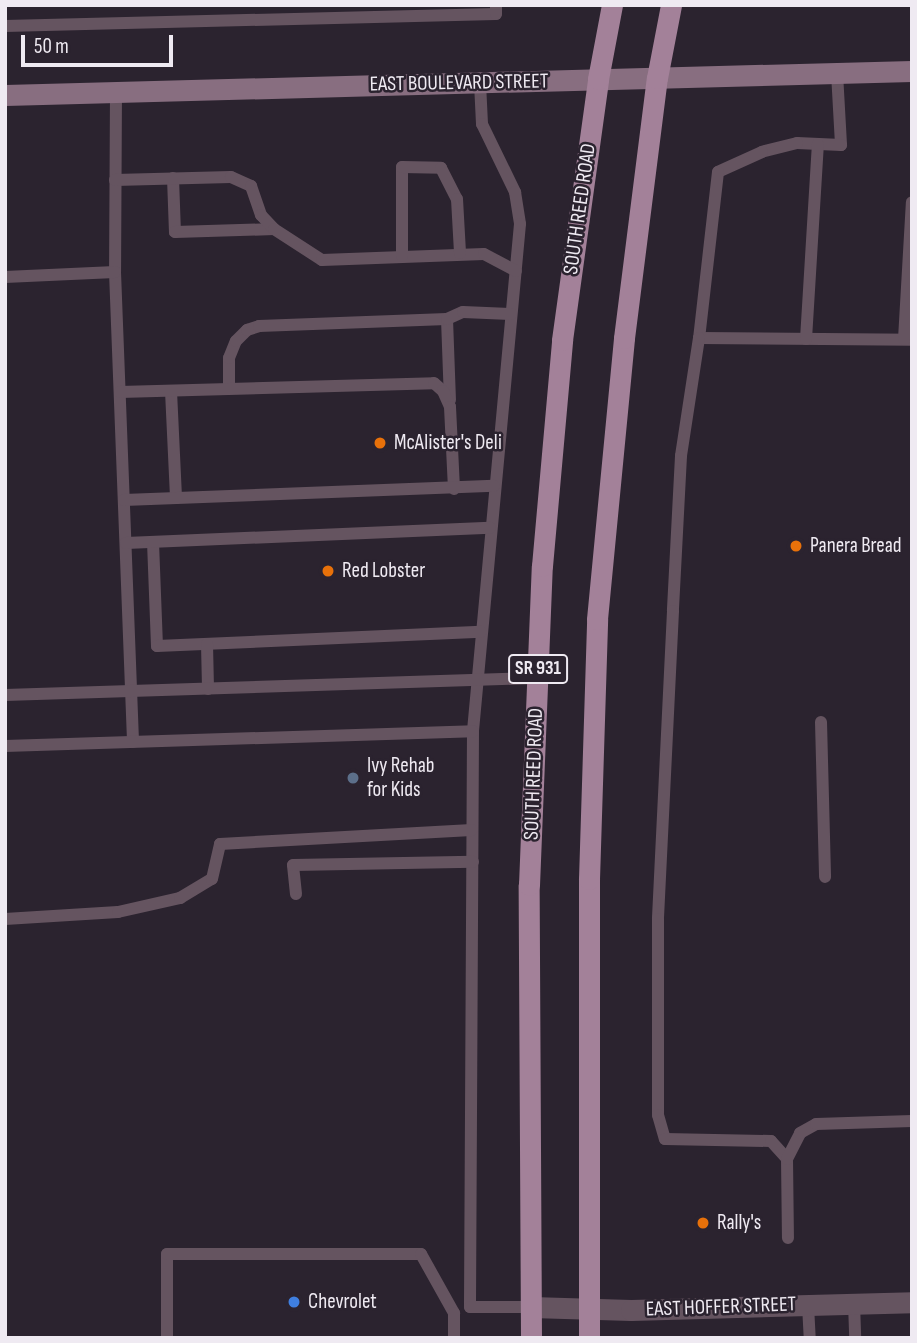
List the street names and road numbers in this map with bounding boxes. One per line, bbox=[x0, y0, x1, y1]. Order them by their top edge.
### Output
street label: EAST BOULEVARD STREET bbox=[369, 69, 549, 97]
street label: SOUTH REED ROAD bbox=[558, 142, 602, 276]
road number: SR 931 bbox=[506, 654, 570, 684]
street label: SOUTH REED ROAD bbox=[519, 708, 549, 840]
street label: EAST HOFFER STREET bbox=[645, 1292, 797, 1322]

